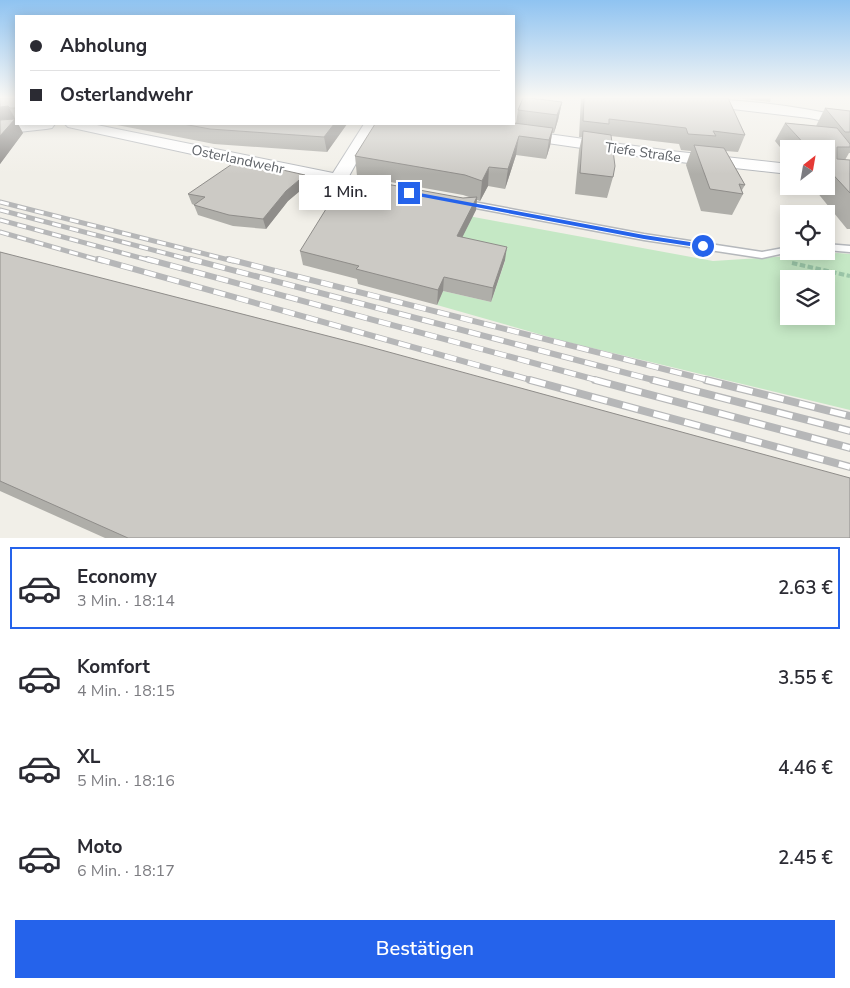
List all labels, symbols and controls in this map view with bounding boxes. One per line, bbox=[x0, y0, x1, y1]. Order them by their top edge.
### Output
text: Abholung bbox=[60, 33, 147, 59]
text: Osterlandwehr bbox=[60, 82, 193, 108]
street label: Tiefe Straße bbox=[604, 138, 682, 167]
street label: Osterlandwehr bbox=[190, 140, 286, 179]
north arrow bbox=[780, 140, 835, 195]
map controls bbox=[780, 140, 835, 325]
callout: 1 Min. bbox=[299, 176, 392, 210]
text: 1 Min. bbox=[323, 181, 367, 203]
route end bbox=[398, 182, 420, 204]
button: locate bbox=[780, 205, 835, 260]
route start bbox=[692, 235, 714, 257]
button: layers bbox=[780, 270, 835, 325]
text: Economy bbox=[77, 564, 157, 590]
icon: car bbox=[17, 566, 62, 611]
text: 2.63 € bbox=[778, 575, 833, 601]
text: 3 Min. · 18:14 bbox=[77, 590, 175, 612]
text: Komfort bbox=[77, 654, 150, 680]
icon: car bbox=[17, 656, 62, 701]
text: 3.55 € bbox=[778, 665, 833, 691]
text: 4 Min. · 18:15 bbox=[77, 680, 175, 702]
text: XL bbox=[77, 744, 100, 770]
icon: car bbox=[17, 746, 62, 791]
text: 4.46 € bbox=[778, 755, 833, 781]
text: 5 Min. · 18:16 bbox=[77, 770, 175, 792]
text: Moto bbox=[77, 834, 123, 860]
icon: car bbox=[17, 836, 62, 881]
text: 2.45 € bbox=[778, 845, 833, 871]
text: 6 Min. · 18:17 bbox=[77, 860, 175, 882]
button: Bestätigen bbox=[15, 920, 835, 978]

